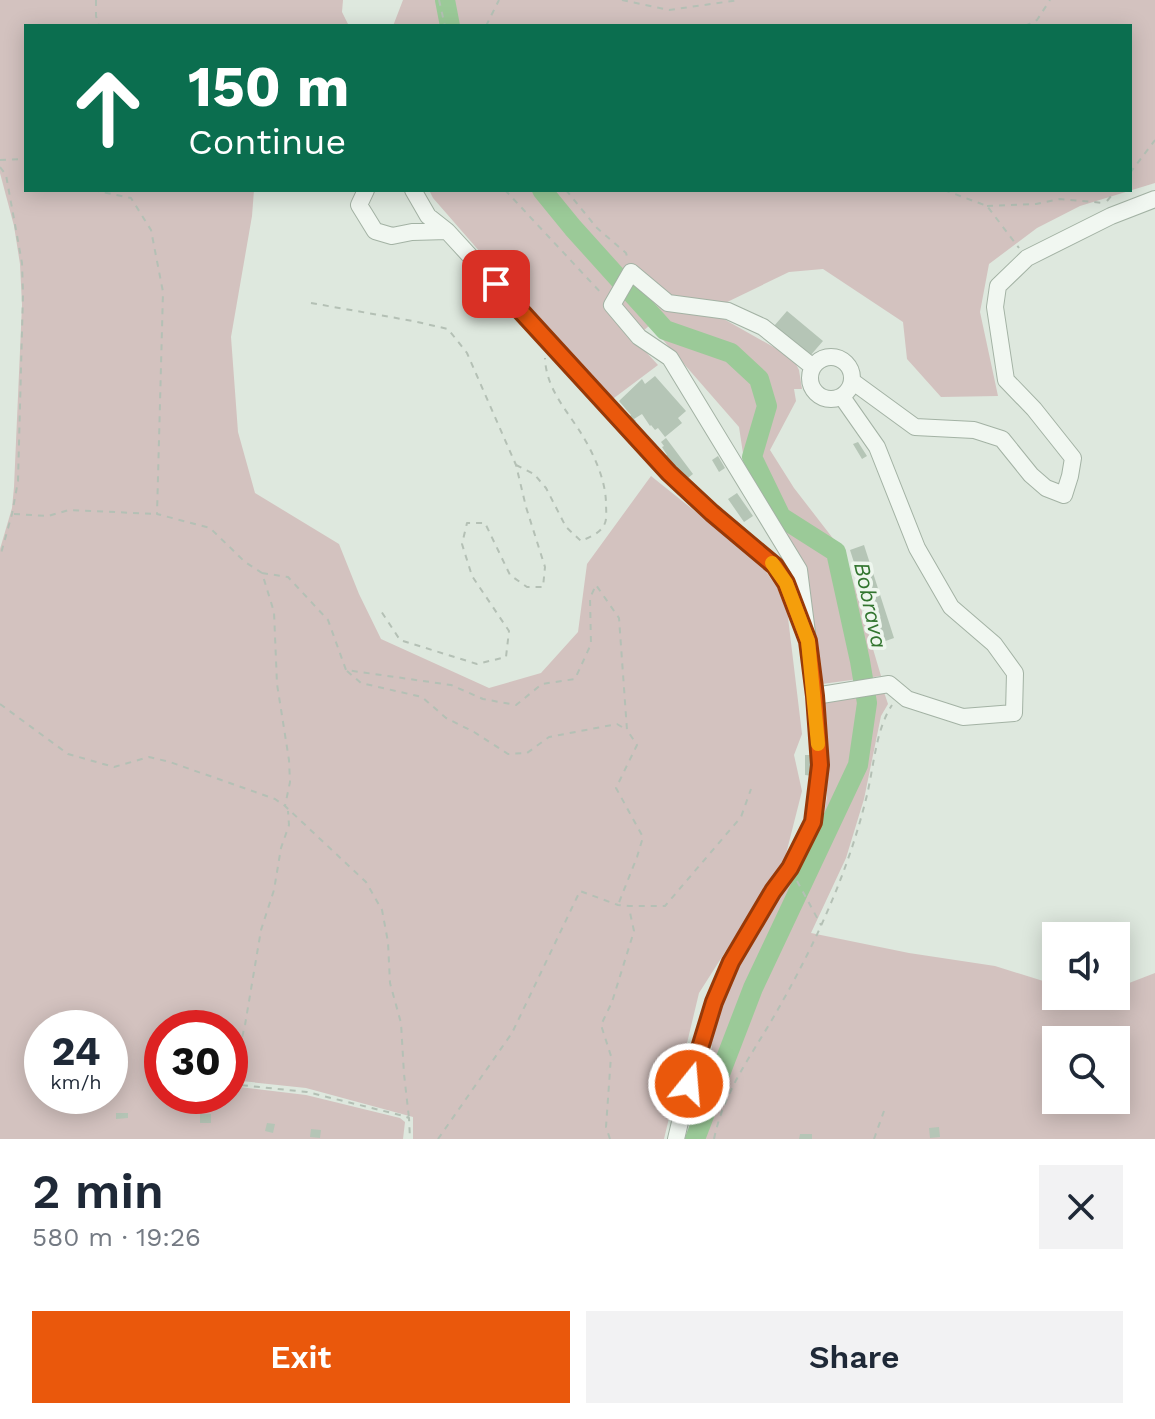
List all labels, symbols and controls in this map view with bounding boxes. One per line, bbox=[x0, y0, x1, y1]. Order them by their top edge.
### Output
text: 150 m bbox=[188, 54, 350, 120]
icon: ahead bbox=[56, 56, 160, 160]
text: Continue bbox=[188, 121, 346, 163]
pin bbox=[462, 250, 530, 318]
icon: arrive bbox=[474, 262, 518, 306]
water label: Bobrava bbox=[849, 560, 892, 650]
map controls bbox=[1042, 922, 1130, 1114]
button: sound bbox=[1042, 922, 1130, 1010]
speed limit sign: 30 bbox=[144, 1010, 248, 1114]
button: search bbox=[1042, 1026, 1130, 1114]
text: 24 bbox=[51, 1028, 101, 1075]
position arrow bbox=[647, 1042, 731, 1126]
text: km/h bbox=[50, 1070, 102, 1094]
text: 2 min bbox=[32, 1163, 164, 1220]
button: close bbox=[1039, 1165, 1123, 1249]
text: 580 m · 19:26 bbox=[32, 1222, 201, 1252]
button: Exit bbox=[32, 1311, 570, 1403]
button: Share bbox=[586, 1311, 1123, 1403]

